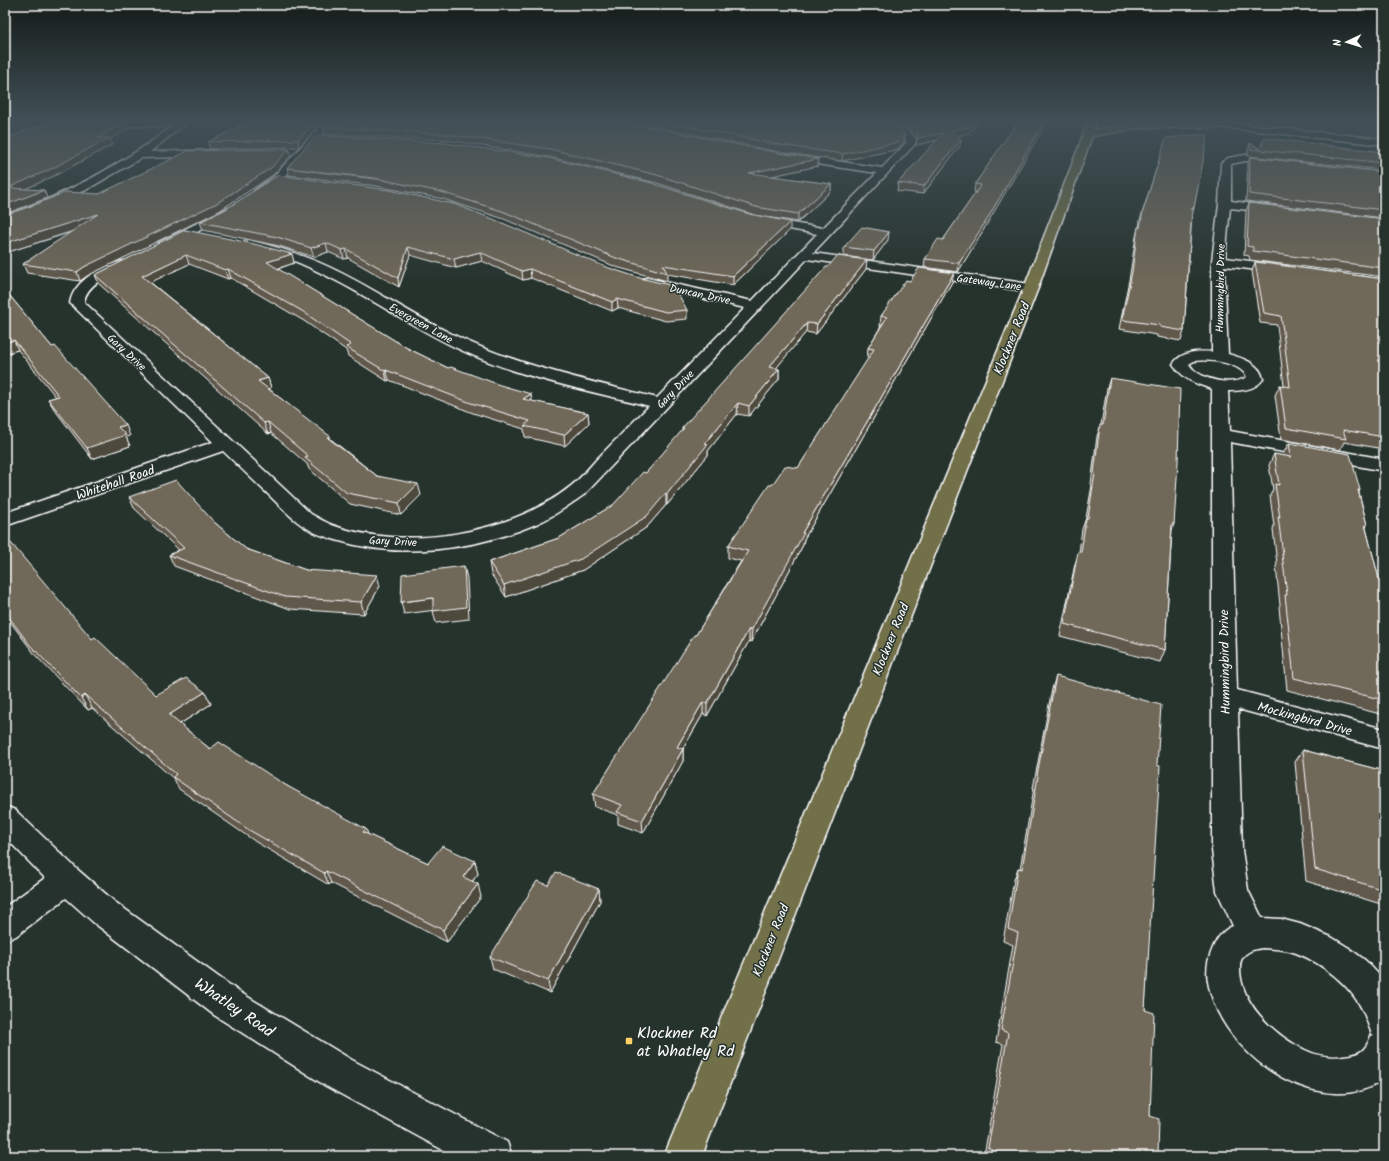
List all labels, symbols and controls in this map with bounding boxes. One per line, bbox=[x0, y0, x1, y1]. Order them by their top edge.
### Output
north arrow bbox=[1327, 22, 1367, 62]
text: N bbox=[1329, 38, 1347, 47]
street label: Hummingbird Drive bbox=[1211, 243, 1231, 333]
street label: Gateway Lane bbox=[955, 270, 1022, 296]
street label: Duncan Drive bbox=[668, 280, 732, 310]
street label: Klockner Road bbox=[988, 298, 1037, 378]
street label: Evergreen Lane bbox=[385, 299, 456, 349]
street label: Gary Drive bbox=[103, 330, 150, 376]
street label: Gary Drive bbox=[653, 366, 699, 413]
street label: Whitehall Road bbox=[73, 460, 158, 507]
street label: Gary Drive bbox=[368, 532, 417, 552]
street label: Klockner Road bbox=[867, 599, 916, 679]
street label: Hummingbird Drive bbox=[1214, 609, 1237, 715]
street label: Mockingbird Drive bbox=[1255, 697, 1354, 742]
street label: Klockner Road bbox=[747, 900, 796, 980]
street label: Whatley Road bbox=[189, 972, 280, 1045]
place label: Klockner Rd at Whatley Rd bbox=[637, 1021, 735, 1064]
marker: Klockner Rd at Whatley Rd bbox=[624, 1036, 634, 1046]

